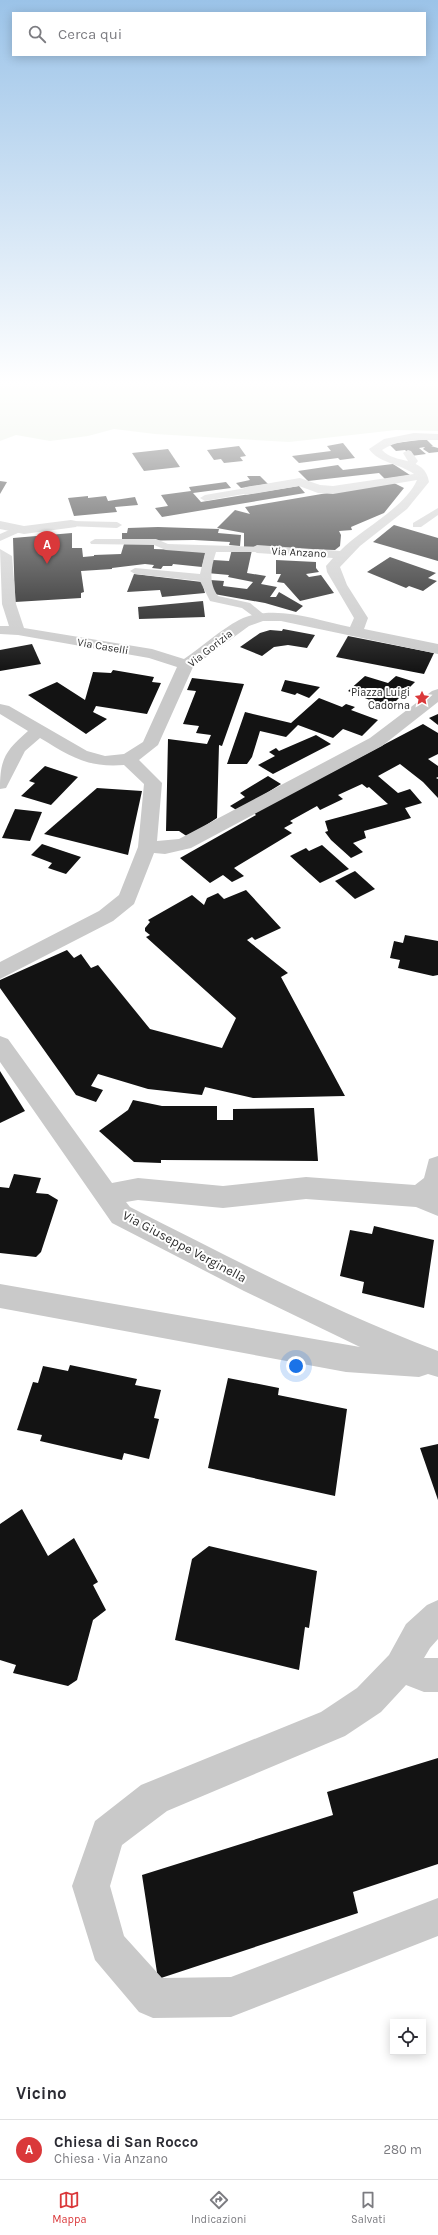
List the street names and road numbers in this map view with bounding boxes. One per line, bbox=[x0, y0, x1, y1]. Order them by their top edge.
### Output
street label: Via Anzano bbox=[271, 545, 327, 560]
street label: Via Gorizia bbox=[185, 627, 235, 670]
street label: Via Caselli bbox=[76, 636, 130, 657]
street label: Via Giuseppe Verginella bbox=[120, 1207, 249, 1286]

